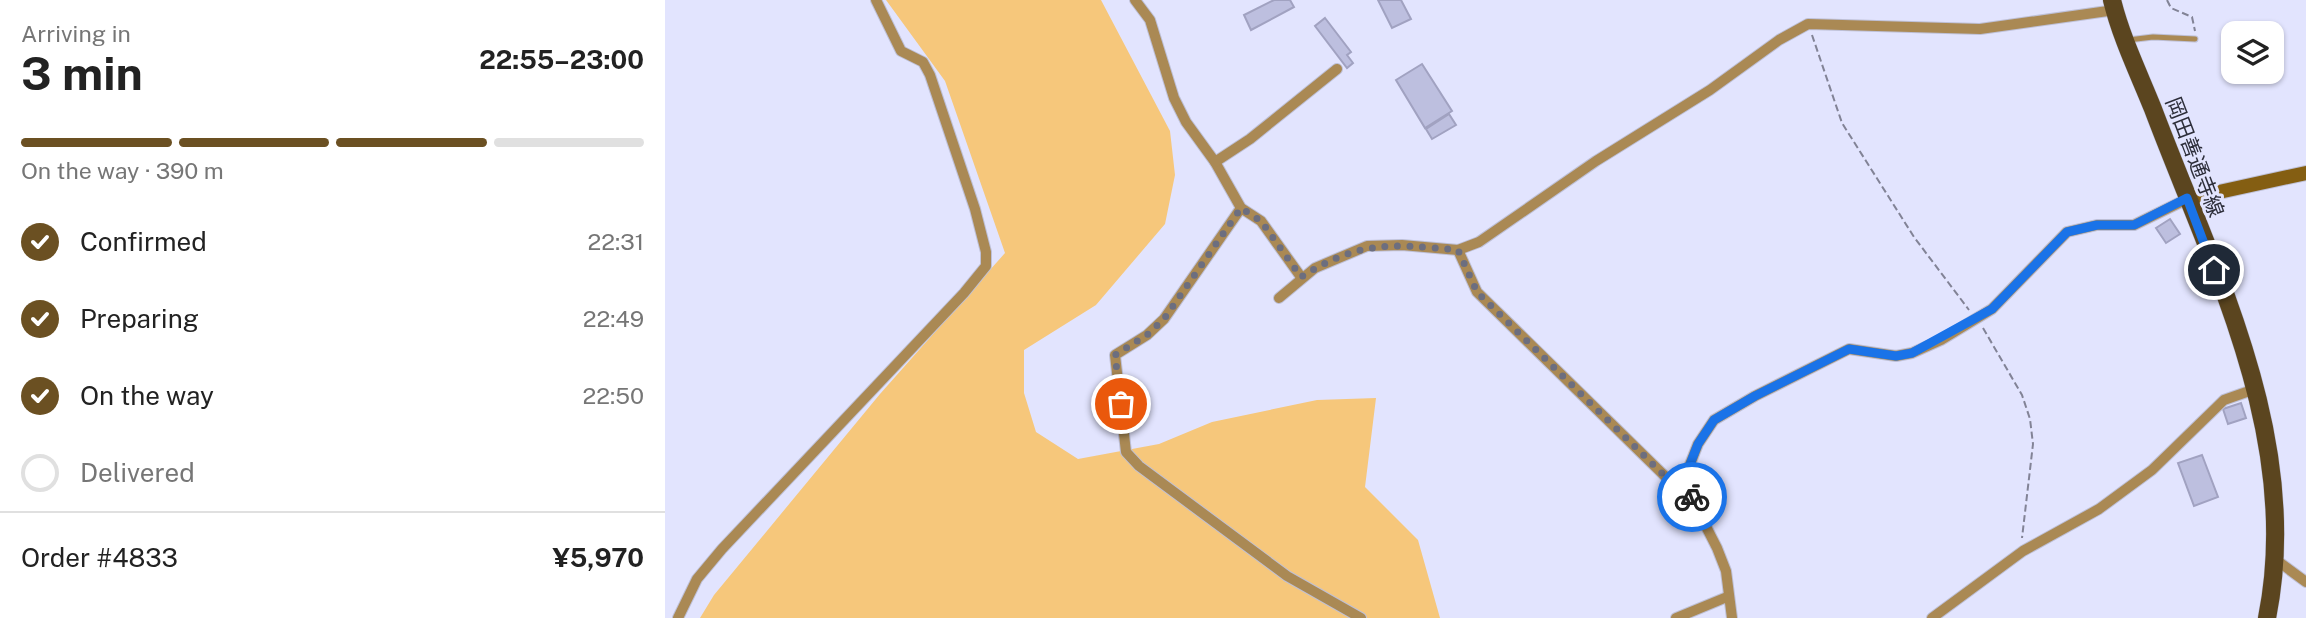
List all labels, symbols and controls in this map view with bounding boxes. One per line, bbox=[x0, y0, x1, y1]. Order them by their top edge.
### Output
text: Arriving in bbox=[21, 20, 131, 47]
map controls bbox=[2221, 21, 2284, 84]
button: layers bbox=[2221, 21, 2284, 84]
text: 22:55–23:00 bbox=[479, 44, 644, 75]
text: 3 min bbox=[21, 46, 143, 100]
street label: 岡田善通寺線 bbox=[2161, 94, 2229, 220]
text: On the way · 390 m bbox=[21, 157, 224, 184]
icon: check bbox=[21, 223, 59, 261]
text: Confirmed bbox=[80, 226, 207, 257]
text: 22:31 bbox=[588, 228, 644, 255]
pin bbox=[2184, 240, 2244, 300]
icon: home bbox=[2195, 251, 2233, 289]
icon: check bbox=[21, 300, 59, 338]
text: Preparing bbox=[80, 303, 199, 334]
text: 22:49 bbox=[583, 305, 644, 332]
pin bbox=[1091, 374, 1151, 434]
icon: check bbox=[21, 377, 59, 415]
text: On the way bbox=[80, 380, 214, 411]
text: 22:50 bbox=[583, 382, 644, 409]
icon: bag bbox=[1102, 385, 1140, 423]
text: Delivered bbox=[80, 457, 195, 488]
courier bbox=[1657, 462, 1727, 532]
icon: bike bbox=[1673, 478, 1711, 516]
text: Order #4833 bbox=[21, 542, 178, 573]
text: ¥5,970 bbox=[553, 542, 644, 573]

